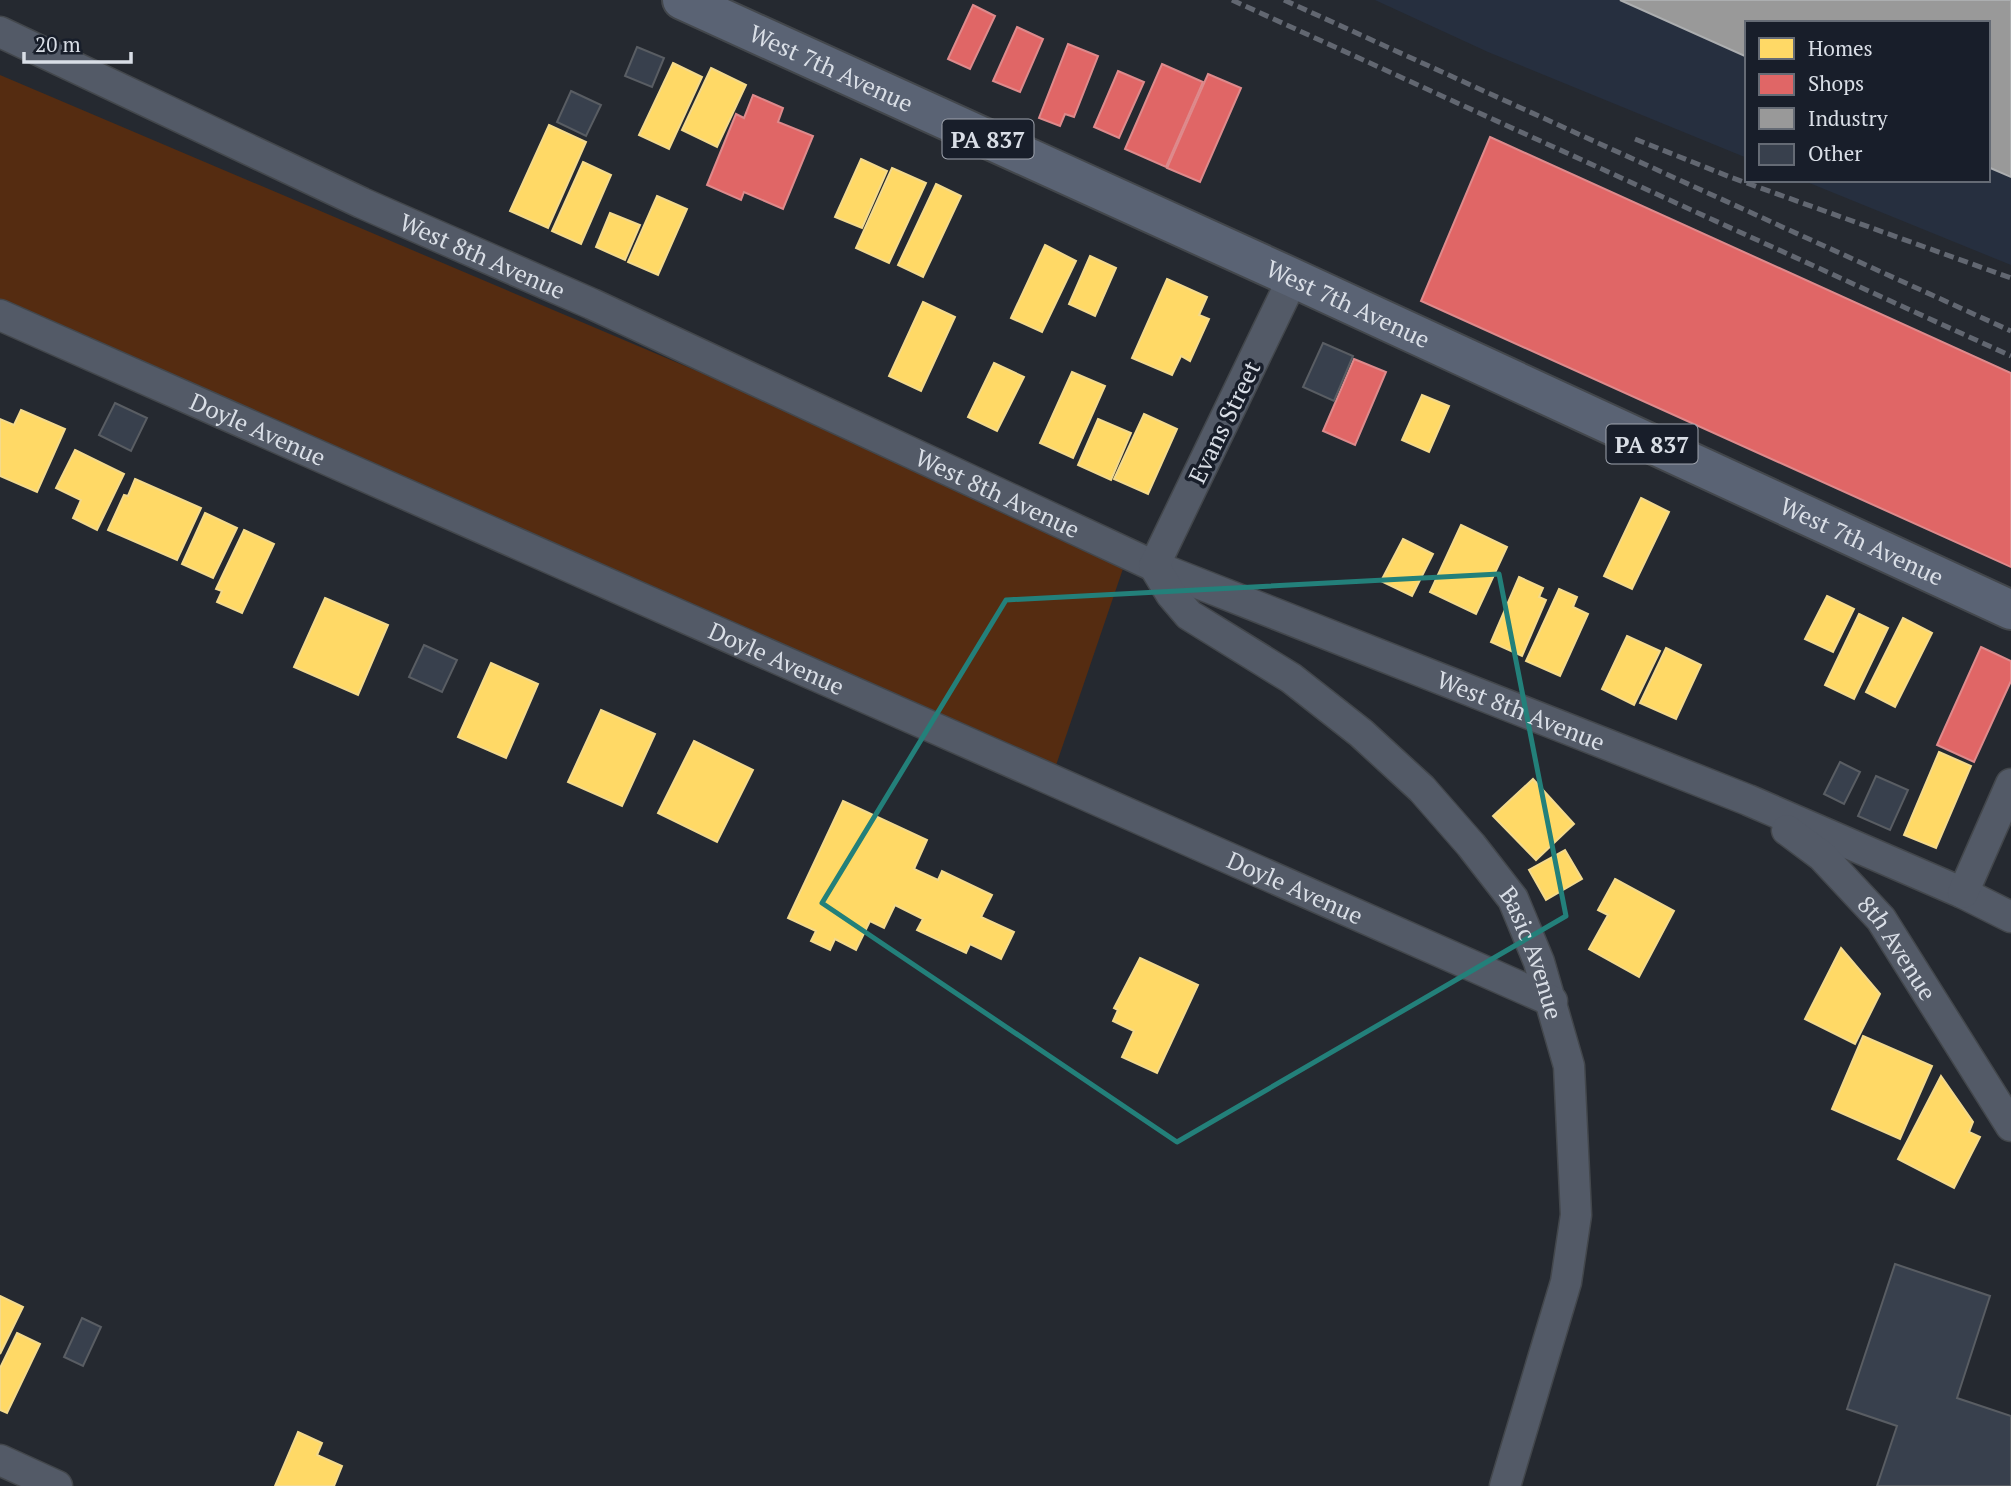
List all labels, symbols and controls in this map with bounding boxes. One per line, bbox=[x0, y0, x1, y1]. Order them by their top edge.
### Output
street label: West 7th Avenue bbox=[744, 17, 918, 119]
scale bar bbox=[24, 21, 131, 65]
legend bbox=[1745, 21, 1990, 182]
text: 20 m bbox=[35, 30, 81, 58]
text: Homes bbox=[1808, 34, 1873, 62]
text: Shops bbox=[1808, 69, 1864, 97]
text: Industry bbox=[1808, 104, 1888, 132]
road number: PA 837 bbox=[942, 120, 1034, 158]
text: Other bbox=[1808, 139, 1862, 167]
street label: West 8th Avenue bbox=[395, 206, 570, 306]
street label: West 7th Avenue bbox=[1261, 252, 1435, 355]
street label: Evans Street bbox=[1181, 355, 1268, 489]
street label: Doyle Avenue bbox=[185, 385, 331, 473]
road number: PA 837 bbox=[1606, 424, 1698, 464]
street label: West 8th Avenue bbox=[910, 441, 1085, 545]
street label: West 7th Avenue bbox=[1775, 489, 1949, 593]
street label: Doyle Avenue bbox=[704, 614, 849, 702]
street label: West 8th Avenue bbox=[1432, 663, 1610, 758]
street label: Doyle Avenue bbox=[1222, 843, 1368, 931]
street label: Basic Avenue bbox=[1493, 879, 1571, 1023]
street label: 8th Avenue bbox=[1851, 888, 1944, 1006]

